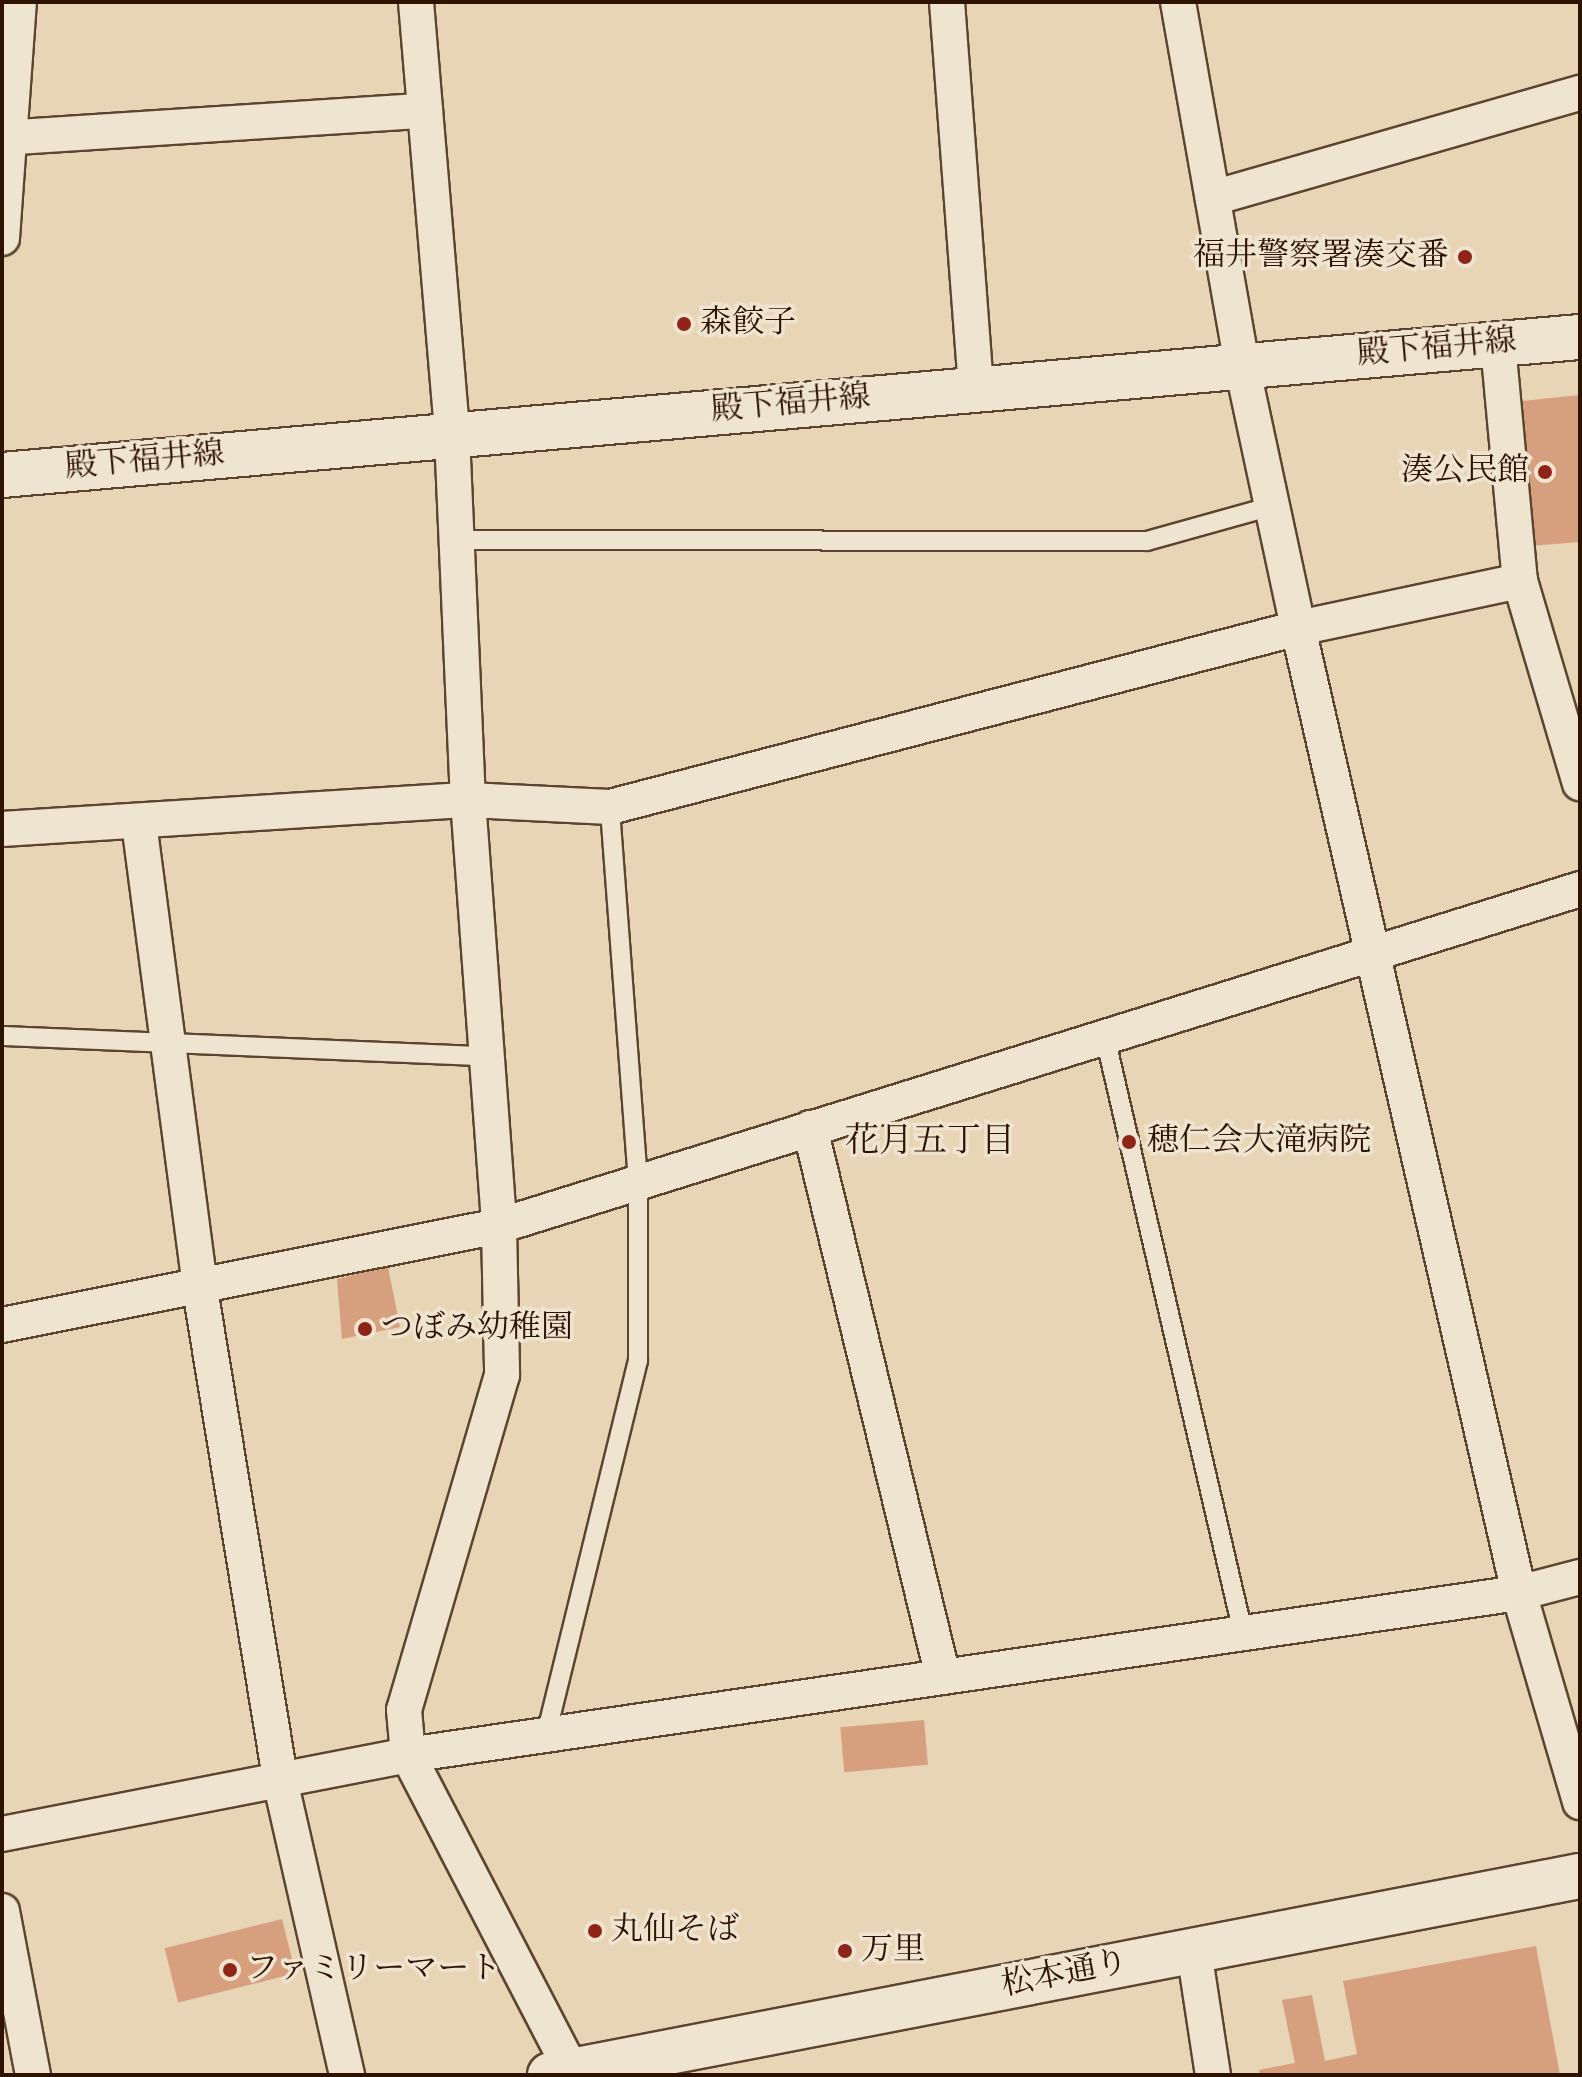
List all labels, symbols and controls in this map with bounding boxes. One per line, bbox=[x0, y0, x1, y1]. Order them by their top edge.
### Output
place label: 福井警察署湊交番 bbox=[1193, 238, 1449, 276]
marker: 福井警察署湊交番 bbox=[1456, 248, 1474, 266]
place label: 森餃子 bbox=[700, 305, 796, 343]
marker: 森餃子 bbox=[675, 315, 693, 333]
street label: 殿下福井線 bbox=[1356, 323, 1518, 375]
street label: 殿下福井線 bbox=[710, 379, 872, 431]
street label: 殿下福井線 bbox=[64, 436, 226, 488]
place label: 湊公民館 bbox=[1401, 453, 1529, 491]
marker: 湊公民館 bbox=[1536, 463, 1554, 481]
district label: 花月五丁目 bbox=[845, 1123, 1015, 1163]
place label: 穂仁会大滝病院 bbox=[1147, 1123, 1371, 1161]
marker: 穂仁会大滝病院 bbox=[1118, 1131, 1140, 1153]
place label: つぼみ幼稚園 bbox=[381, 1310, 573, 1348]
marker: つぼみ幼稚園 bbox=[356, 1320, 374, 1338]
place label: 丸仙そば bbox=[611, 1912, 739, 1950]
marker: 丸仙そば bbox=[586, 1922, 604, 1940]
place label: 万里 bbox=[861, 1932, 925, 1970]
marker: 万里 bbox=[836, 1942, 854, 1960]
street label: 松本通り bbox=[999, 1944, 1131, 2006]
place label: ファミリーマート bbox=[246, 1951, 502, 1989]
marker: ファミリーマート bbox=[221, 1961, 239, 1979]

